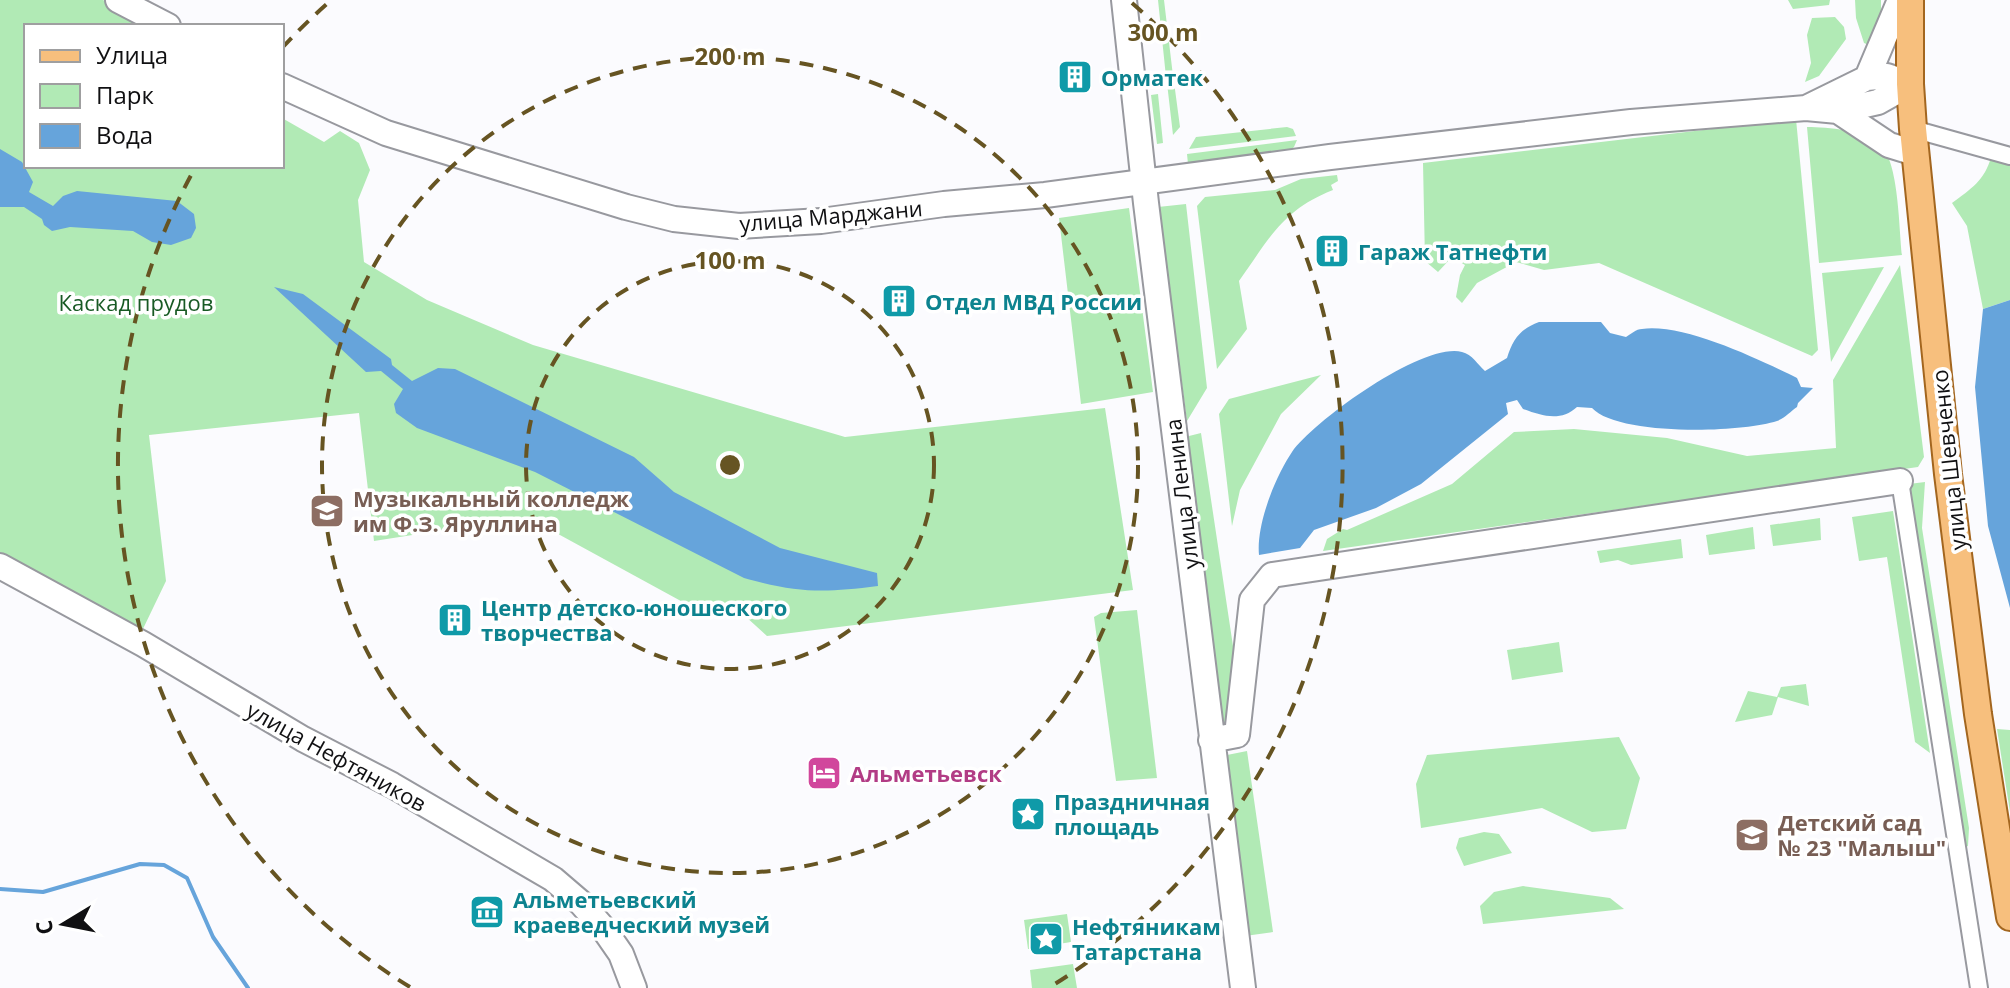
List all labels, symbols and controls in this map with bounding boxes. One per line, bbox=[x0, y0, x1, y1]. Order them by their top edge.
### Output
text: 300 m bbox=[1128, 15, 1198, 48]
legend bbox=[24, 24, 284, 168]
text: Улица bbox=[96, 38, 168, 71]
text: 200 m bbox=[695, 39, 765, 72]
building icon: Орматек bbox=[1056, 58, 1094, 96]
place label: Орматек bbox=[1101, 62, 1203, 92]
text: Парк bbox=[96, 78, 154, 111]
text: Вода bbox=[96, 118, 153, 151]
street label: улица Марджани bbox=[738, 192, 924, 238]
building icon: Гараж Татнефти bbox=[1313, 232, 1351, 270]
place label: Гараж Татнефти bbox=[1358, 236, 1547, 266]
text: 100 m bbox=[695, 243, 765, 276]
building icon: Отдел МВД России bbox=[880, 282, 918, 320]
place label: Отдел МВД России bbox=[925, 286, 1142, 316]
park label: Каскад прудов bbox=[59, 287, 213, 317]
street label: улица Шевченко bbox=[1924, 368, 1972, 552]
street label: улица Ленина bbox=[1157, 417, 1205, 571]
centre of rings bbox=[716, 451, 744, 479]
place label: Музыкальный колледж им Ф.З. Яруллина bbox=[353, 483, 630, 538]
school or university icon: Музыкальный колледж им Ф.З. Яруллина bbox=[308, 492, 346, 530]
place label: Центр детско-юношеского творчества bbox=[481, 592, 787, 647]
building icon: Центр детско-юношеского творчества bbox=[436, 601, 474, 639]
street label: улица Нефтяников bbox=[242, 694, 432, 818]
hotel icon: Альметьевск bbox=[805, 754, 843, 792]
place label: Альметьевск bbox=[850, 758, 1002, 788]
place label: Праздничная площадь bbox=[1054, 786, 1210, 841]
place icon: Праздничная площадь bbox=[1009, 795, 1047, 833]
place label: Детский сад № 23 "Малыш" bbox=[1778, 807, 1946, 862]
school or university icon: Детский сад № 23 "Малыш" bbox=[1733, 816, 1771, 854]
north arrow bbox=[24, 884, 104, 964]
place label: Альметьевский краеведческий музей bbox=[513, 884, 770, 939]
museum icon: Альметьевский краеведческий музей bbox=[468, 893, 506, 931]
place label: Нефтяникам Татарстана bbox=[1072, 911, 1221, 966]
text: С bbox=[27, 918, 59, 937]
place icon: Нефтяникам Татарстана bbox=[1027, 920, 1065, 958]

